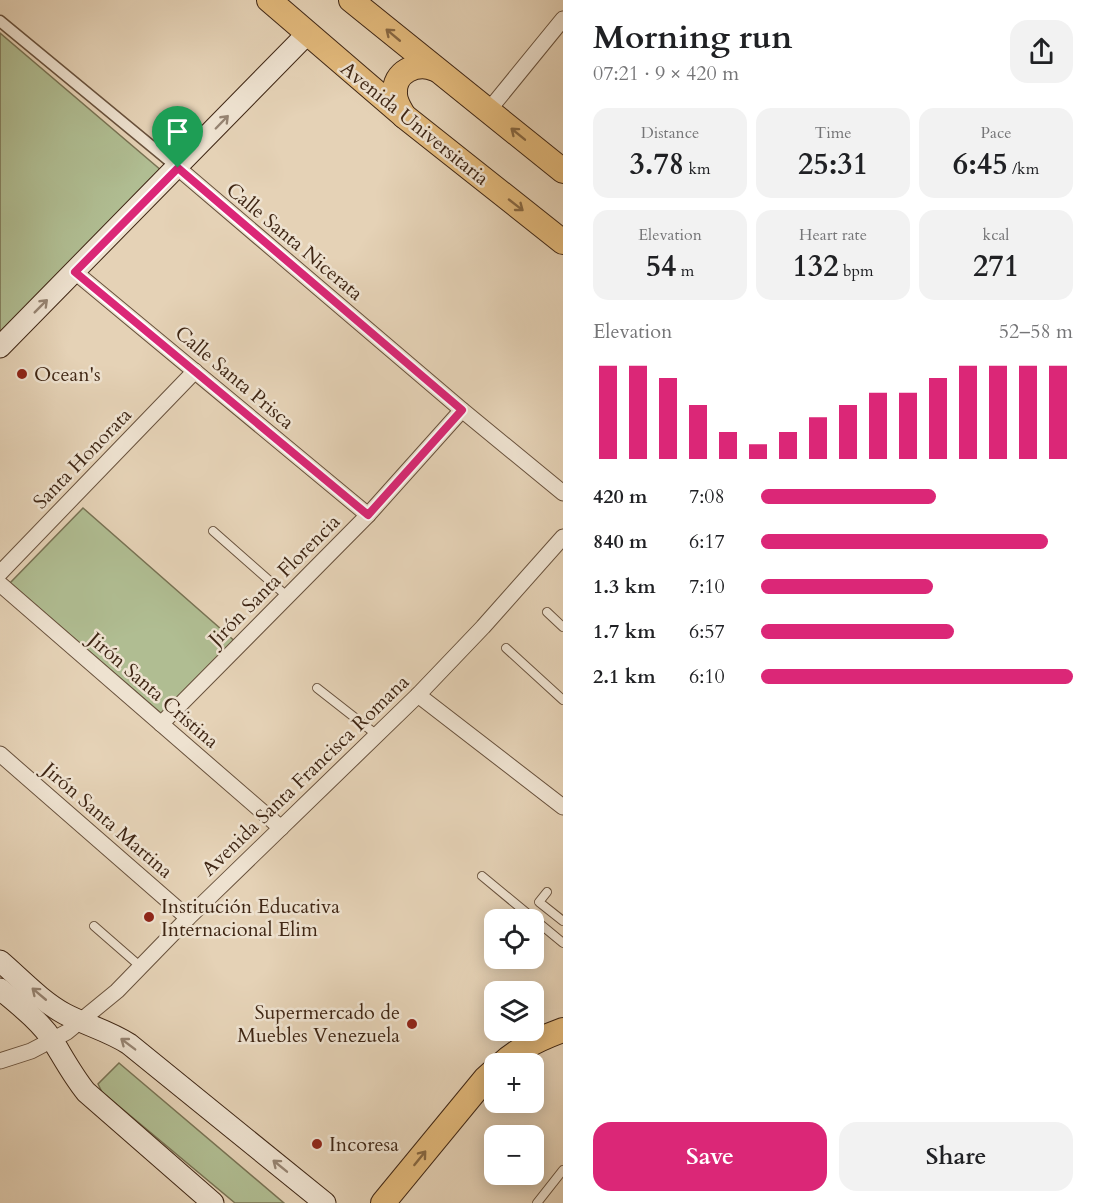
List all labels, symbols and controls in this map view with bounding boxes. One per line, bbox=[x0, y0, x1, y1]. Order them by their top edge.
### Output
text: Morning run bbox=[593, 15, 793, 60]
button: share bbox=[1010, 20, 1073, 83]
one-way arrow bbox=[385, 28, 401, 41]
street label: Avenida Universitaria bbox=[335, 55, 495, 192]
text: 07:21 · 9 × 420 m bbox=[593, 60, 739, 87]
pin bbox=[152, 106, 203, 168]
one-way arrow bbox=[215, 114, 229, 129]
icon: arrive bbox=[161, 115, 194, 148]
text: Distance bbox=[641, 122, 699, 144]
text: Time bbox=[814, 122, 852, 144]
text: Pace bbox=[981, 122, 1011, 144]
one-way arrow bbox=[510, 128, 526, 141]
text: 3.78 bbox=[629, 144, 684, 185]
text: 25:31 bbox=[798, 144, 868, 185]
text: 6:45 bbox=[953, 144, 1008, 185]
text: km bbox=[684, 158, 711, 180]
text: /km bbox=[1008, 158, 1039, 180]
street label: Calle Santa Nicerata bbox=[221, 176, 369, 307]
one-way arrow bbox=[508, 198, 524, 211]
text: Elevation bbox=[638, 224, 702, 246]
text: Heart rate bbox=[799, 224, 867, 246]
text: kcal bbox=[983, 224, 1009, 246]
text: 54 bbox=[646, 246, 676, 287]
text: 132 bbox=[792, 246, 839, 287]
text: 271 bbox=[973, 246, 1019, 287]
text: m bbox=[676, 260, 694, 282]
text: bpm bbox=[839, 260, 874, 282]
one-way arrow bbox=[34, 298, 49, 313]
text: Elevation bbox=[593, 318, 672, 345]
text: 52–58 m bbox=[999, 318, 1073, 345]
street label: Calle Santa Prisca bbox=[169, 319, 300, 436]
place label: Ocean's bbox=[34, 361, 101, 388]
marker: Ocean's bbox=[15, 367, 29, 381]
street label: Santa Honorata bbox=[27, 402, 138, 515]
text: 420 m bbox=[593, 483, 648, 510]
text: 7:08 bbox=[689, 483, 725, 510]
street label: Jirón Santa Florencia bbox=[200, 508, 346, 654]
text: 840 m bbox=[593, 528, 648, 555]
text: 6:17 bbox=[689, 528, 725, 555]
text: 1.3 km bbox=[593, 573, 656, 600]
text: 7:10 bbox=[689, 573, 725, 600]
text: 1.7 km bbox=[593, 618, 656, 645]
text: 6:57 bbox=[689, 618, 725, 645]
street label: Jirón Santa Cristina bbox=[80, 624, 225, 755]
text: 2.1 km bbox=[593, 663, 656, 690]
text: 6:10 bbox=[689, 663, 725, 690]
street label: Avenida Santa Francisca Romana bbox=[196, 669, 415, 882]
street label: Jirón Santa Martina bbox=[35, 754, 179, 885]
place label: Institución Educativa Internacional Elim bbox=[161, 893, 340, 943]
map controls bbox=[484, 909, 544, 1185]
button: locate bbox=[484, 909, 544, 969]
marker: Institución Educativa Internacional Elim bbox=[142, 910, 156, 924]
button: layers bbox=[484, 981, 544, 1041]
one-way arrow bbox=[32, 987, 47, 1001]
place label: Supermercado de Muebles Venezuela bbox=[237, 999, 400, 1049]
marker: Supermercado de Muebles Venezuela bbox=[405, 1017, 419, 1031]
one-way arrow bbox=[120, 1038, 136, 1050]
button: + bbox=[484, 1053, 544, 1113]
button: Save bbox=[593, 1122, 827, 1191]
button: Share bbox=[839, 1122, 1073, 1191]
button: − bbox=[484, 1125, 544, 1185]
place label: Incoresa bbox=[329, 1131, 399, 1158]
marker: Incoresa bbox=[310, 1137, 324, 1151]
one-way arrow bbox=[413, 1151, 427, 1166]
one-way arrow bbox=[272, 1160, 288, 1173]

